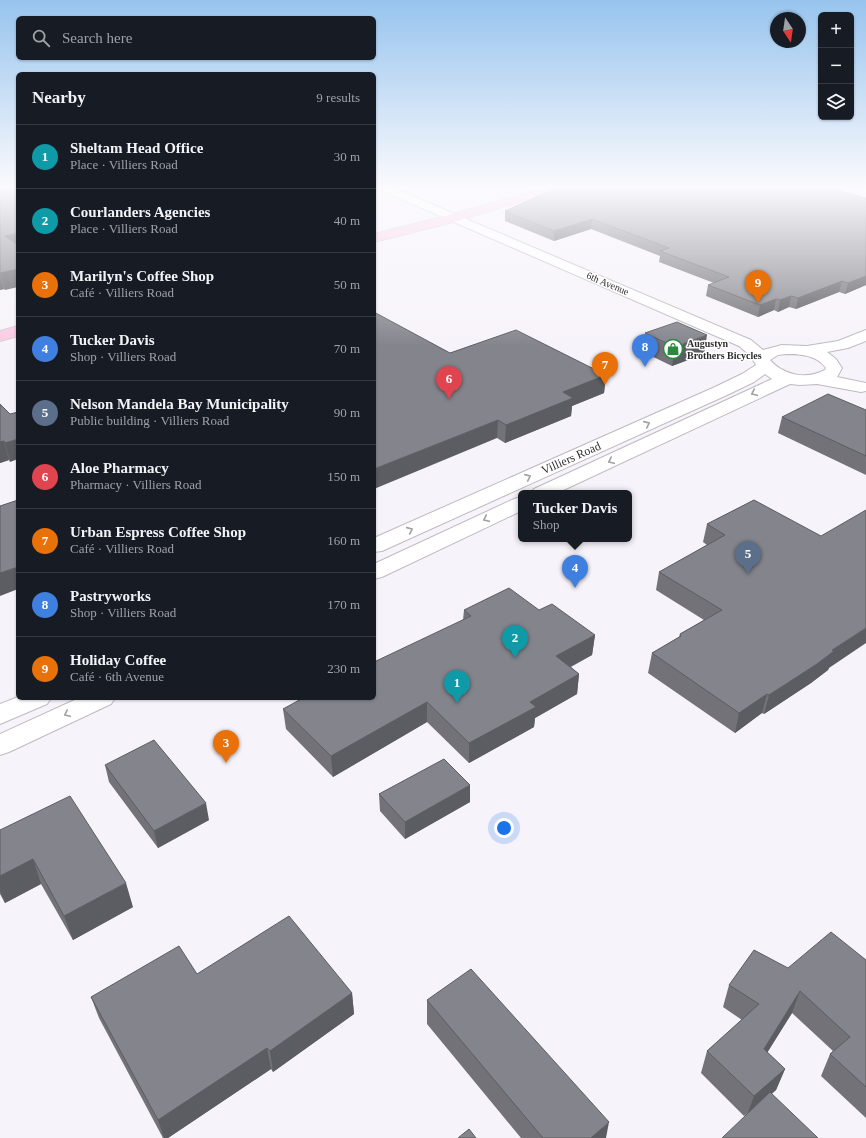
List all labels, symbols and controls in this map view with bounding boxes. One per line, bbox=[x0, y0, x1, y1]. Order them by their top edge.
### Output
north arrow bbox=[770, 12, 806, 48]
map controls bbox=[818, 12, 854, 120]
button: + bbox=[818, 12, 854, 48]
search box bbox=[16, 16, 376, 60]
icon: search bbox=[30, 27, 52, 49]
text: Search here bbox=[62, 30, 132, 46]
button: − bbox=[818, 48, 854, 84]
button: layers bbox=[818, 84, 854, 120]
text: Nearby bbox=[32, 88, 86, 107]
text: 9 results bbox=[316, 90, 360, 105]
text: Sheltam Head Office bbox=[70, 140, 203, 156]
text: 1 bbox=[42, 149, 48, 164]
text: 30 m bbox=[334, 149, 360, 164]
text: Place · Villiers Road bbox=[70, 157, 178, 172]
text: Courlanders Agencies bbox=[70, 204, 210, 220]
text: 2 bbox=[42, 213, 48, 228]
text: 40 m bbox=[334, 213, 360, 228]
text: Place · Villiers Road bbox=[70, 221, 178, 236]
text: Marilyn's Coffee Shop bbox=[70, 268, 214, 284]
street label: 6th Avenue bbox=[585, 270, 631, 298]
pin: 9 bbox=[745, 270, 771, 303]
text: 3 bbox=[42, 277, 48, 292]
text: 50 m bbox=[334, 277, 360, 292]
text: Café · Villiers Road bbox=[70, 285, 174, 300]
text: Tucker Davis bbox=[70, 332, 155, 348]
pin: 8 bbox=[632, 334, 658, 367]
shop icon: Augustyn Brothers Bicycles bbox=[662, 338, 684, 360]
place label: Augustyn Brothers Bicycles bbox=[687, 338, 762, 361]
text: 4 bbox=[42, 341, 48, 356]
text: 70 m bbox=[334, 341, 360, 356]
text: Shop · Villiers Road bbox=[70, 349, 176, 364]
pin: 7 bbox=[592, 352, 618, 385]
pin: 6 bbox=[436, 366, 462, 399]
one-way arrow bbox=[750, 388, 758, 396]
text: Nelson Mandela Bay Municipality bbox=[70, 396, 289, 412]
text: 5 bbox=[42, 405, 48, 420]
text: 90 m bbox=[334, 405, 360, 420]
text: Public building · Villiers Road bbox=[70, 413, 229, 428]
one-way arrow bbox=[643, 421, 651, 429]
street label: Villiers Road bbox=[539, 439, 603, 477]
one-way arrow bbox=[607, 456, 615, 464]
text: Aloe Pharmacy bbox=[70, 460, 169, 476]
text: 6 bbox=[42, 469, 48, 484]
text: 150 m bbox=[327, 469, 360, 484]
one-way arrow bbox=[524, 474, 532, 482]
text: Pharmacy · Villiers Road bbox=[70, 477, 201, 492]
popup bbox=[518, 490, 632, 542]
text: Tucker Davis bbox=[533, 500, 617, 516]
one-way arrow bbox=[482, 514, 490, 522]
text: Shop bbox=[533, 517, 559, 532]
text: Urban Espress Coffee Shop bbox=[70, 524, 246, 540]
one-way arrow bbox=[405, 527, 413, 535]
text: 7 bbox=[42, 533, 48, 548]
text: 160 m bbox=[327, 533, 360, 548]
text: Café · Villiers Road bbox=[70, 541, 174, 556]
pin: 5 bbox=[735, 541, 761, 574]
pin: 4 bbox=[562, 555, 588, 588]
text: Pastryworks bbox=[70, 588, 151, 604]
text: 8 bbox=[42, 597, 48, 612]
text: 170 m bbox=[327, 597, 360, 612]
text: Shop · Villiers Road bbox=[70, 605, 176, 620]
pin: 2 bbox=[502, 625, 528, 658]
text: Holiday Coffee bbox=[70, 652, 166, 668]
text: 9 bbox=[42, 661, 48, 676]
text: 230 m bbox=[327, 661, 360, 676]
text: Café · 6th Avenue bbox=[70, 669, 164, 684]
pin: 1 bbox=[444, 670, 470, 703]
one-way arrow bbox=[63, 709, 71, 717]
pin: 3 bbox=[213, 730, 239, 763]
your location bbox=[494, 818, 514, 838]

